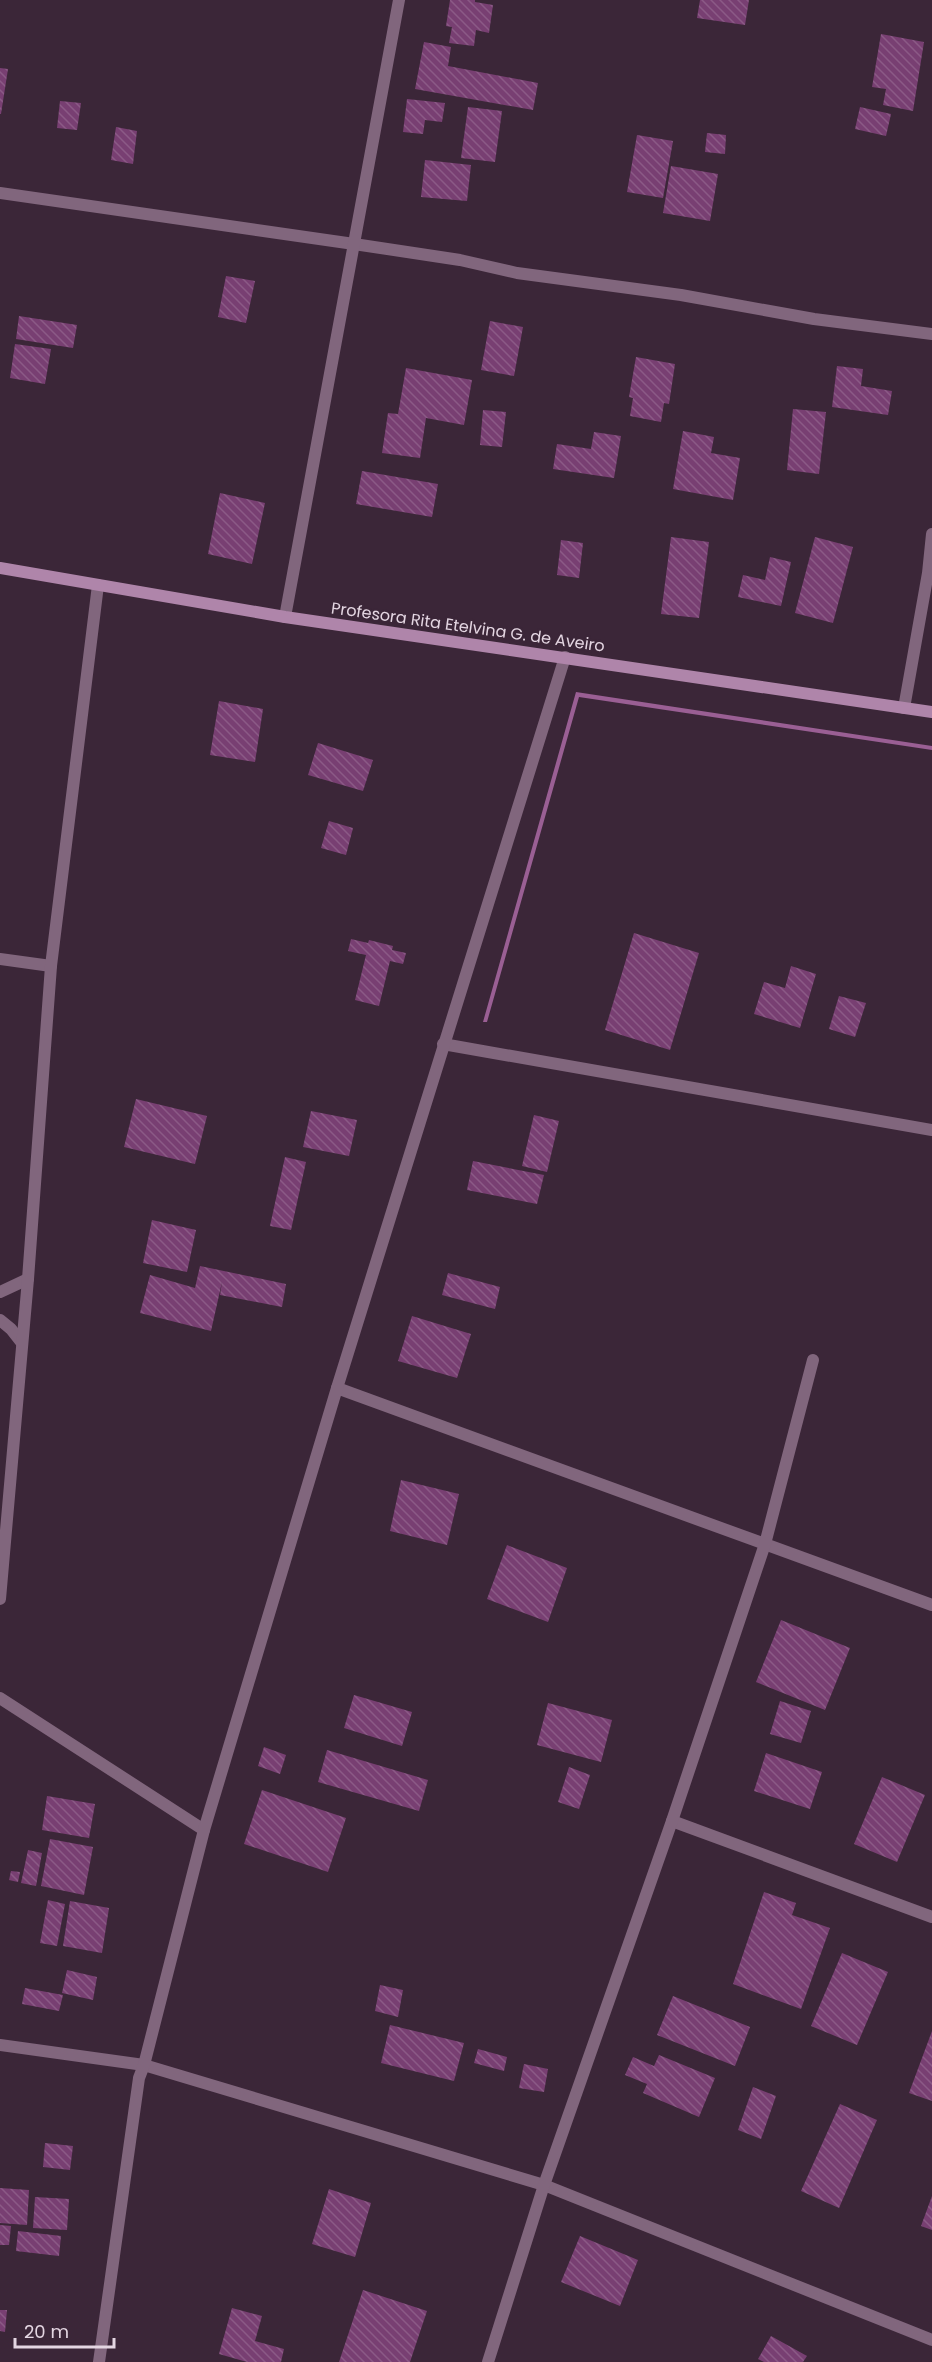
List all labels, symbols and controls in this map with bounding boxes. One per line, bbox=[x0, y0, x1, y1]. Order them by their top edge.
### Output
street label: Profesora Rita Etelvina G. de Aveiro bbox=[330, 596, 606, 658]
scale bar bbox=[15, 2311, 114, 2349]
text: 20 m bbox=[24, 2319, 69, 2344]

